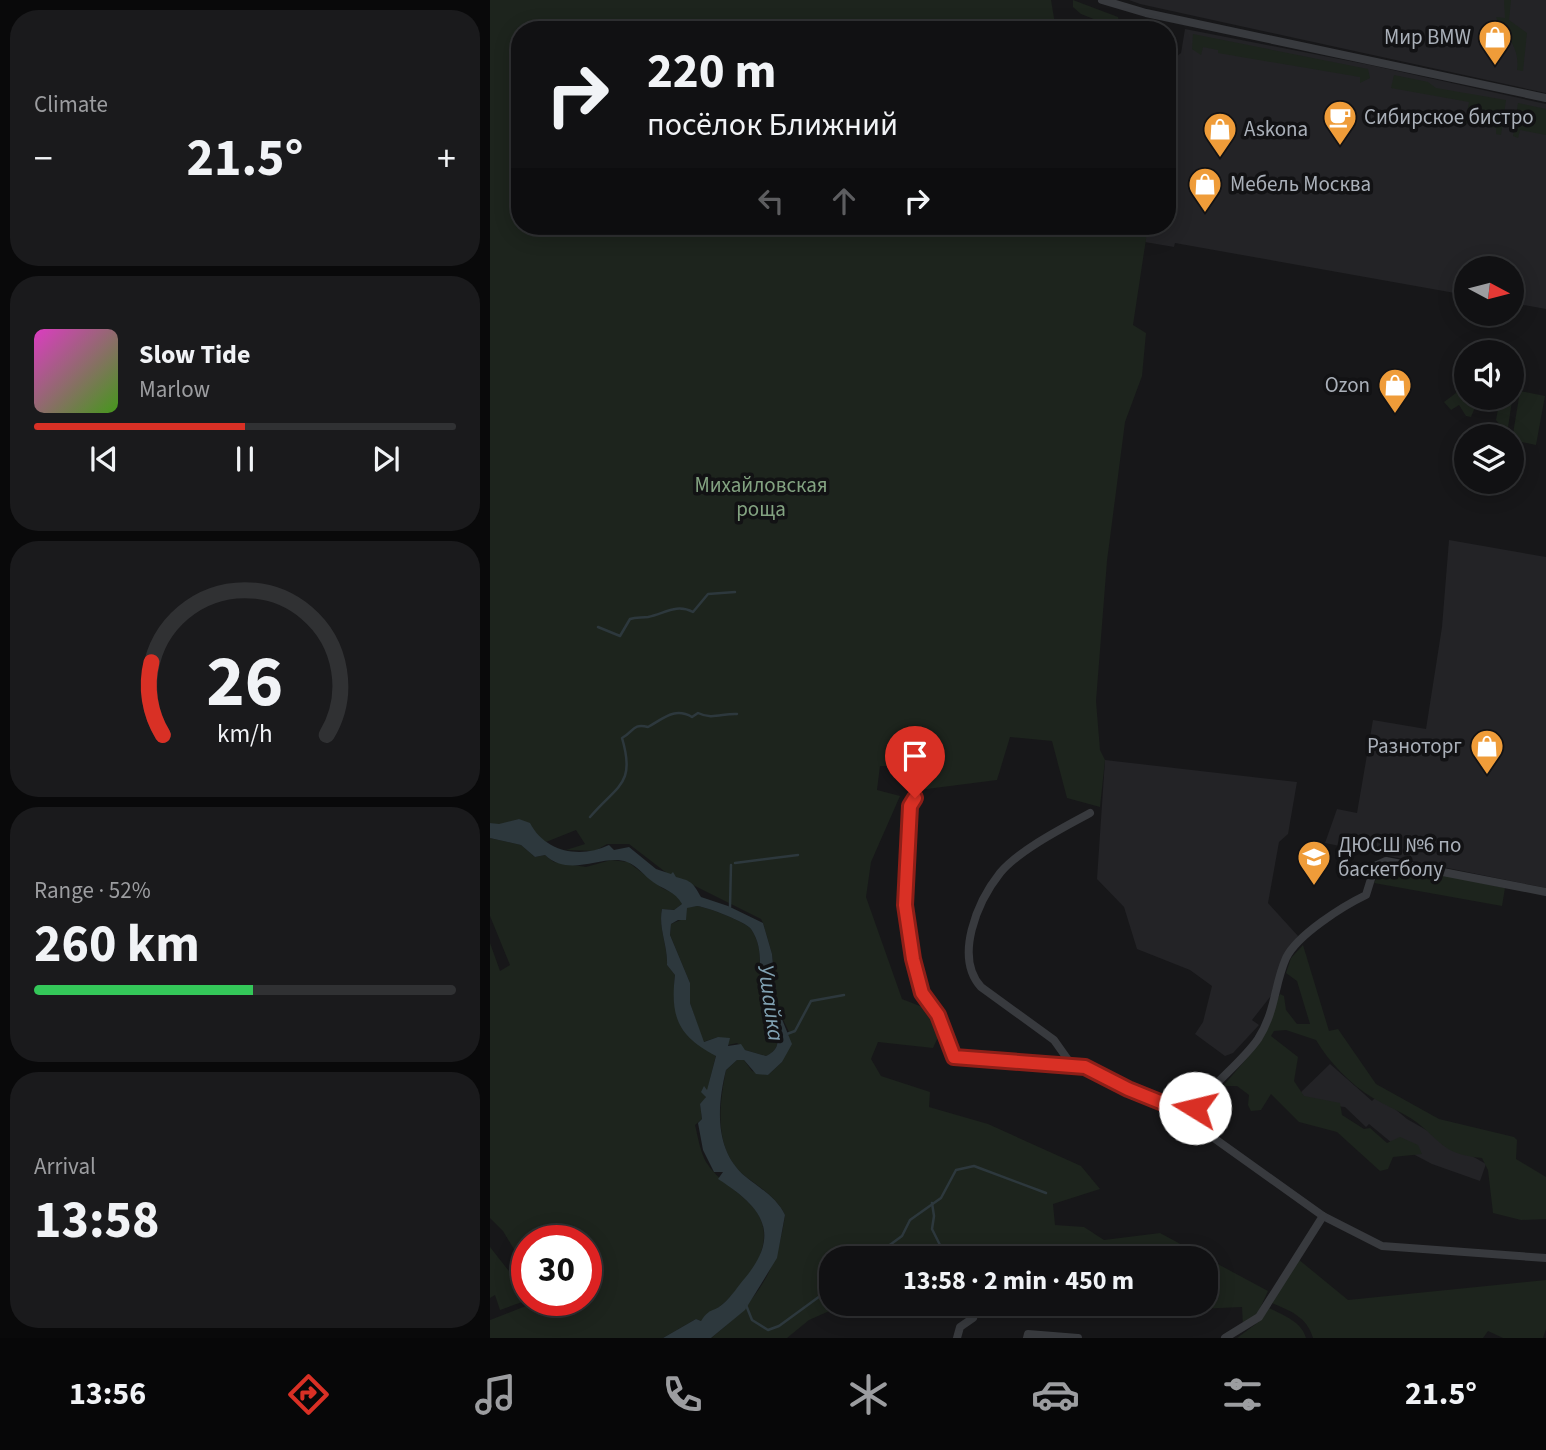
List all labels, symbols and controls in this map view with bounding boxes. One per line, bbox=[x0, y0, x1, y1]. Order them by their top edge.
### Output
shop icon: Мир BMW bbox=[1476, 18, 1514, 67]
place label: Мир BMW bbox=[1384, 22, 1471, 52]
text: 220 m bbox=[647, 37, 776, 107]
icon: right bbox=[532, 49, 623, 140]
text: Climate bbox=[34, 88, 108, 121]
cafe icon: Сибирское бистро bbox=[1321, 98, 1359, 147]
text: посёлок Ближний bbox=[647, 102, 898, 148]
place label: Сибирское бистро bbox=[1364, 102, 1534, 132]
shop icon: Askona bbox=[1201, 110, 1239, 159]
place label: Askona bbox=[1244, 114, 1308, 144]
text: 21.5° bbox=[187, 122, 303, 196]
text: − bbox=[34, 132, 53, 186]
text: + bbox=[437, 132, 456, 186]
shop icon: Мебель Москва bbox=[1186, 165, 1224, 214]
place label: Мебель Москва bbox=[1230, 169, 1371, 199]
icon: left bbox=[752, 182, 790, 220]
icon: ahead bbox=[825, 182, 863, 220]
icon: right bbox=[898, 182, 936, 220]
north arrow bbox=[1454, 256, 1524, 326]
map controls bbox=[1454, 256, 1524, 494]
text: Slow Tide bbox=[139, 336, 250, 373]
button: sound bbox=[1454, 340, 1524, 410]
shop icon: Ozon bbox=[1376, 366, 1414, 415]
place label: Ozon bbox=[1325, 370, 1370, 400]
text: Marlow bbox=[139, 373, 210, 406]
button: layers bbox=[1454, 424, 1524, 494]
icon: previous bbox=[85, 440, 123, 478]
icon: pause bbox=[226, 440, 264, 478]
icon: next bbox=[367, 440, 405, 478]
park label: Михайловская роща bbox=[694, 470, 828, 524]
text: 26 bbox=[207, 630, 283, 734]
text: km/h bbox=[217, 716, 273, 752]
pin bbox=[885, 726, 945, 798]
shop icon: Разноторг bbox=[1468, 727, 1506, 776]
place label: Разноторг bbox=[1367, 731, 1462, 761]
icon: arrive bbox=[896, 737, 934, 775]
place label: ДЮСШ №6 по баскетболу bbox=[1338, 830, 1461, 884]
school or university icon: ДЮСШ №6 по баскетболу bbox=[1295, 838, 1333, 887]
text: Range · 52% bbox=[34, 874, 151, 907]
text: 260 km bbox=[34, 908, 200, 982]
water label: Ушайка bbox=[749, 963, 793, 1043]
position arrow bbox=[1158, 1071, 1232, 1145]
text: Arrival bbox=[34, 1150, 96, 1183]
text: 13:58 bbox=[34, 1184, 159, 1258]
speed limit sign: 30 bbox=[511, 1225, 602, 1316]
text: 13:58 · 2 min · 450 m bbox=[903, 1262, 1134, 1299]
icon: directions bbox=[284, 1370, 333, 1419]
icon: music bbox=[471, 1370, 520, 1419]
icon: phone bbox=[658, 1370, 707, 1419]
icon: climate bbox=[844, 1370, 893, 1419]
icon: car bbox=[1031, 1370, 1080, 1419]
icon: filters bbox=[1218, 1370, 1267, 1419]
text: 13:56 bbox=[69, 1371, 146, 1417]
text: 21.5° bbox=[1405, 1371, 1477, 1417]

